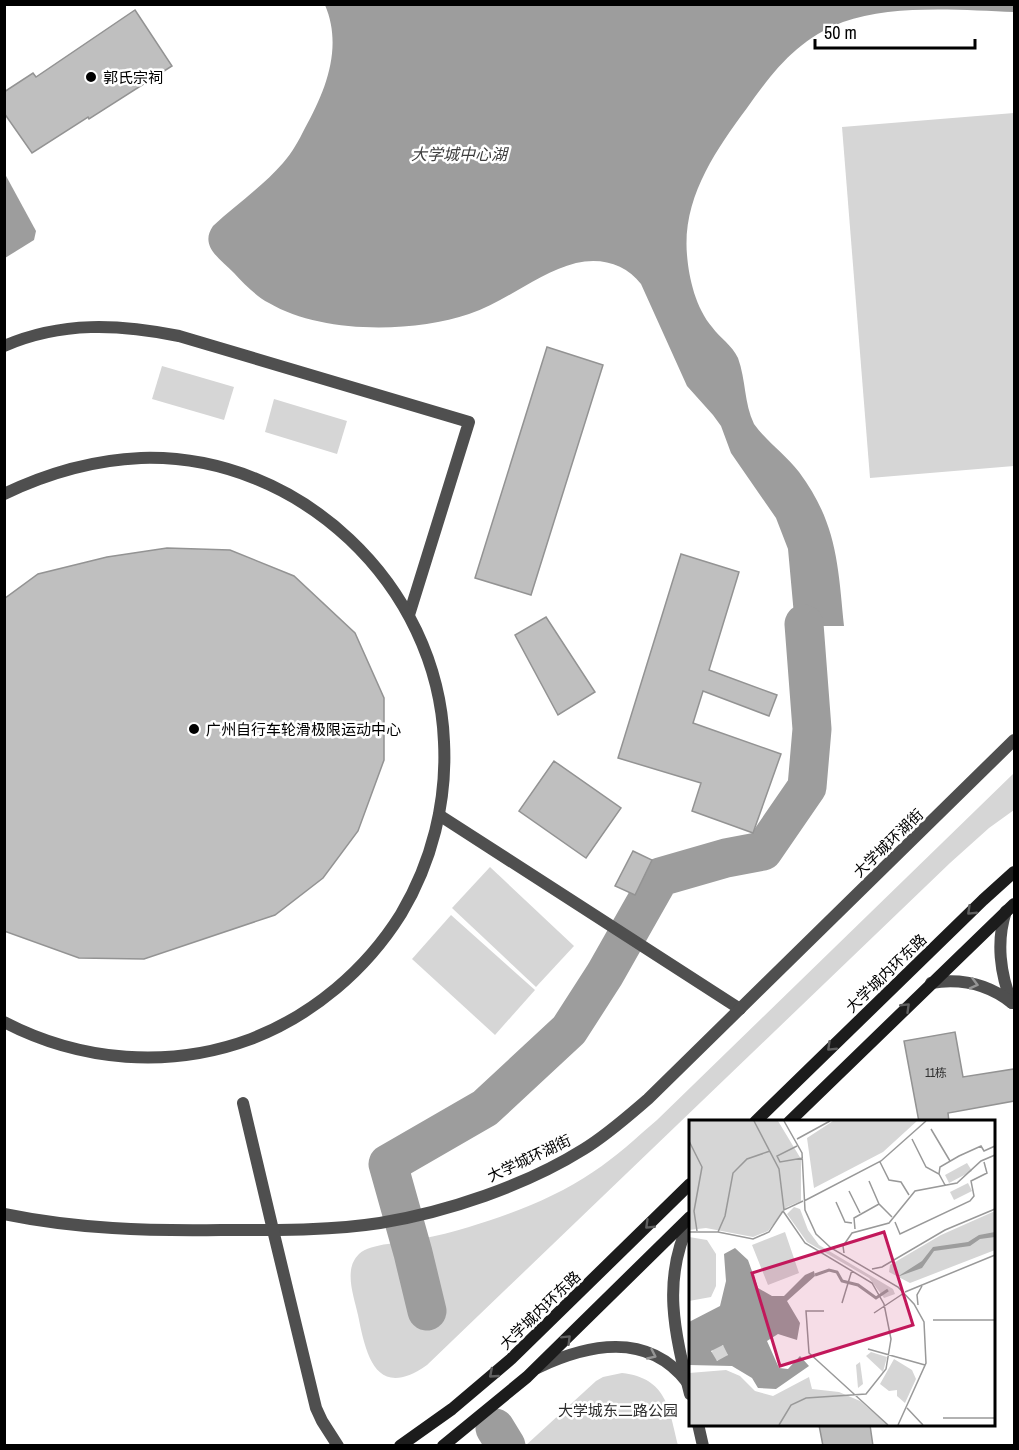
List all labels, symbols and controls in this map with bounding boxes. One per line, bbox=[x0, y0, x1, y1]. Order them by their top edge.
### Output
scale bar bbox=[815, 12, 976, 50]
text: 50 m bbox=[824, 20, 857, 45]
place label: 郭氏宗祠 bbox=[103, 67, 163, 88]
marker: 郭氏宗祠 bbox=[84, 70, 98, 84]
water label: 大学城中心湖 bbox=[411, 143, 510, 165]
place label: 广州自行车轮滑极限运动中心 bbox=[206, 719, 401, 740]
marker: 广州自行车轮滑极限运动中心 bbox=[187, 722, 201, 736]
street label: 大学城环湖街 bbox=[848, 804, 928, 882]
one-way arrow bbox=[968, 904, 978, 915]
street label: 大学城内环东路 bbox=[841, 929, 931, 1017]
one-way arrow bbox=[969, 976, 979, 989]
one-way arrow bbox=[899, 1004, 910, 1015]
one-way arrow bbox=[828, 1040, 838, 1051]
house number: 11栋 bbox=[925, 1065, 947, 1081]
inset map bbox=[689, 1120, 995, 1426]
street label: 大学城环湖街 bbox=[484, 1129, 574, 1187]
one-way arrow bbox=[645, 1217, 656, 1228]
street label: 大学城内环东路 bbox=[495, 1266, 585, 1354]
one-way arrow bbox=[560, 1335, 571, 1345]
one-way arrow bbox=[645, 1348, 656, 1360]
one-way arrow bbox=[489, 1367, 500, 1378]
park label: 大学城东二路公园 bbox=[558, 1400, 678, 1421]

